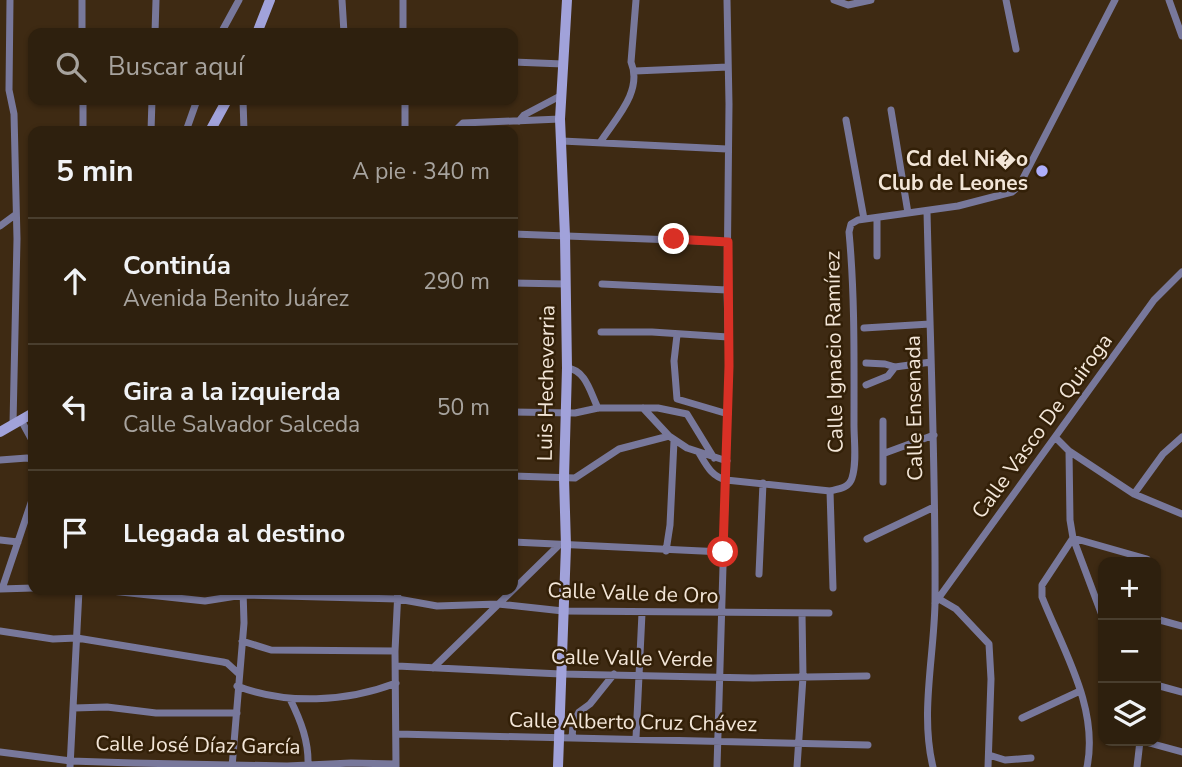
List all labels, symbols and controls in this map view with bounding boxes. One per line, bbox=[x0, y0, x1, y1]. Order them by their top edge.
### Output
search box bbox=[28, 28, 518, 105]
icon: search bbox=[52, 48, 90, 86]
text: Buscar aquí bbox=[108, 49, 244, 84]
place label: Cd del Ni�o Club de Leones bbox=[878, 145, 1028, 197]
text: 5 min bbox=[56, 151, 134, 192]
text: A pie · 340 m bbox=[352, 156, 490, 187]
marker: Cd del Ni�o Club de Leones bbox=[1034, 163, 1050, 179]
route end bbox=[658, 223, 689, 254]
text: Continúa bbox=[123, 248, 231, 283]
street label: Calle Ignacio Ramírez bbox=[818, 250, 850, 453]
icon: ahead bbox=[56, 262, 94, 300]
text: 290 m bbox=[423, 266, 490, 297]
text: Avenida Benito Juárez bbox=[123, 283, 349, 314]
street label: Luis Hecheverria bbox=[531, 305, 561, 461]
street label: Calle Vasco De Quiroga bbox=[965, 328, 1119, 524]
street label: Calle Ensenada bbox=[899, 335, 929, 481]
text: Gira a la izquierda bbox=[123, 374, 341, 409]
icon: left bbox=[56, 388, 94, 426]
text: 50 m bbox=[437, 392, 490, 423]
text: Calle Salvador Salceda bbox=[123, 409, 360, 440]
icon: arrive bbox=[56, 514, 94, 552]
text: Llegada al destino bbox=[123, 516, 345, 551]
route start bbox=[707, 536, 738, 567]
map controls bbox=[1098, 557, 1161, 746]
button: + bbox=[1098, 557, 1161, 620]
street label: Calle Valle de Oro bbox=[547, 576, 719, 610]
button: − bbox=[1098, 620, 1161, 683]
street label: Calle Valle Verde bbox=[551, 643, 713, 673]
button: layers bbox=[1098, 683, 1161, 746]
street label: Calle Alberto Cruz Chávez bbox=[509, 706, 758, 738]
street label: Calle José Díaz García bbox=[95, 729, 301, 761]

